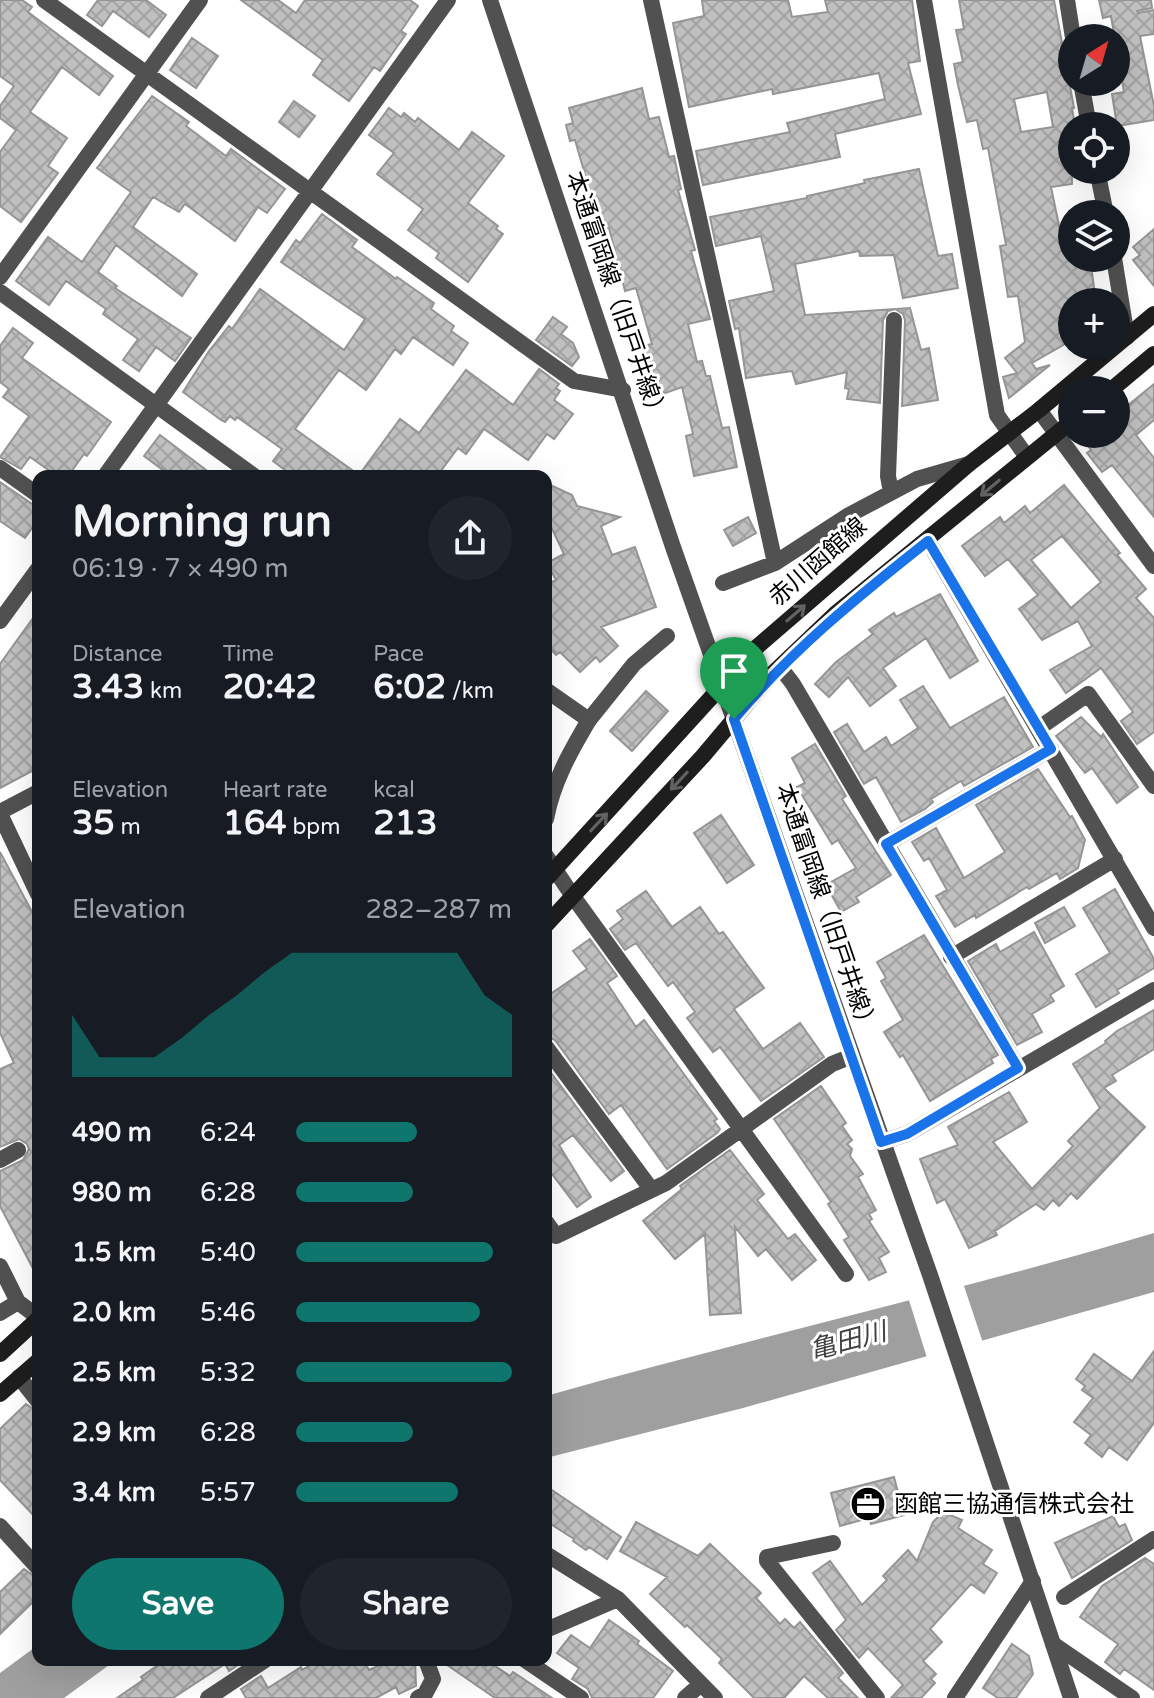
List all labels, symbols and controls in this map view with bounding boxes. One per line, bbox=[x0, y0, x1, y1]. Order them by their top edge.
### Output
north arrow bbox=[1058, 24, 1130, 96]
map controls bbox=[1058, 24, 1130, 448]
button: locate bbox=[1058, 112, 1130, 184]
street label: 本通富岡線（旧戸井線） bbox=[559, 167, 673, 427]
button: layers bbox=[1058, 200, 1130, 272]
button: + bbox=[1058, 288, 1130, 360]
button: − bbox=[1058, 376, 1130, 448]
one-way arrow bbox=[981, 479, 1001, 497]
text: Morning run bbox=[72, 496, 332, 549]
button: share bbox=[428, 496, 512, 580]
street label: 赤川函館線 bbox=[763, 512, 873, 612]
text: 06:19 · 7 × 490 m bbox=[72, 553, 288, 584]
one-way arrow bbox=[786, 604, 806, 622]
pin bbox=[700, 637, 768, 719]
text: Distance bbox=[72, 641, 163, 667]
text: Time bbox=[223, 641, 274, 667]
text: Pace bbox=[373, 641, 424, 667]
icon: arrive bbox=[712, 649, 756, 693]
text: 3.43 bbox=[72, 667, 144, 708]
text: 20:42 bbox=[223, 667, 317, 708]
text: 6:02 bbox=[373, 667, 446, 708]
text: km bbox=[144, 678, 182, 704]
text: /km bbox=[446, 678, 494, 704]
one-way arrow bbox=[671, 770, 689, 790]
text: Elevation bbox=[72, 777, 168, 803]
text: Heart rate bbox=[223, 777, 328, 803]
text: kcal bbox=[373, 777, 415, 803]
street label: 本通富岡線（旧戸井線） bbox=[769, 779, 883, 1039]
text: 35 bbox=[72, 803, 115, 844]
text: 164 bbox=[223, 803, 287, 844]
text: 213 bbox=[373, 803, 437, 844]
one-way arrow bbox=[589, 812, 607, 832]
text: m bbox=[115, 814, 141, 840]
text: bpm bbox=[287, 814, 340, 840]
text: Elevation bbox=[72, 894, 186, 925]
text: 282–287 m bbox=[366, 894, 512, 925]
text: 490 m bbox=[72, 1117, 152, 1148]
text: 6:24 bbox=[200, 1117, 256, 1148]
text: 980 m bbox=[72, 1177, 152, 1208]
text: 6:28 bbox=[200, 1177, 256, 1208]
text: 1.5 km bbox=[72, 1237, 156, 1268]
text: 5:40 bbox=[200, 1237, 256, 1268]
text: 2.0 km bbox=[72, 1297, 156, 1328]
text: 5:46 bbox=[200, 1297, 256, 1328]
water label: 亀田川 bbox=[806, 1315, 893, 1366]
text: 2.5 km bbox=[72, 1357, 156, 1388]
text: 5:32 bbox=[200, 1357, 256, 1388]
text: 2.9 km bbox=[72, 1417, 156, 1448]
text: 6:28 bbox=[200, 1417, 256, 1448]
text: 3.4 km bbox=[72, 1477, 156, 1508]
text: 5:57 bbox=[200, 1477, 256, 1508]
office icon: 函館三協通信株式会社 bbox=[849, 1485, 887, 1523]
place label: 函館三協通信株式会社 bbox=[894, 1490, 1134, 1519]
button: Save bbox=[72, 1558, 284, 1650]
button: Share bbox=[300, 1558, 512, 1650]

